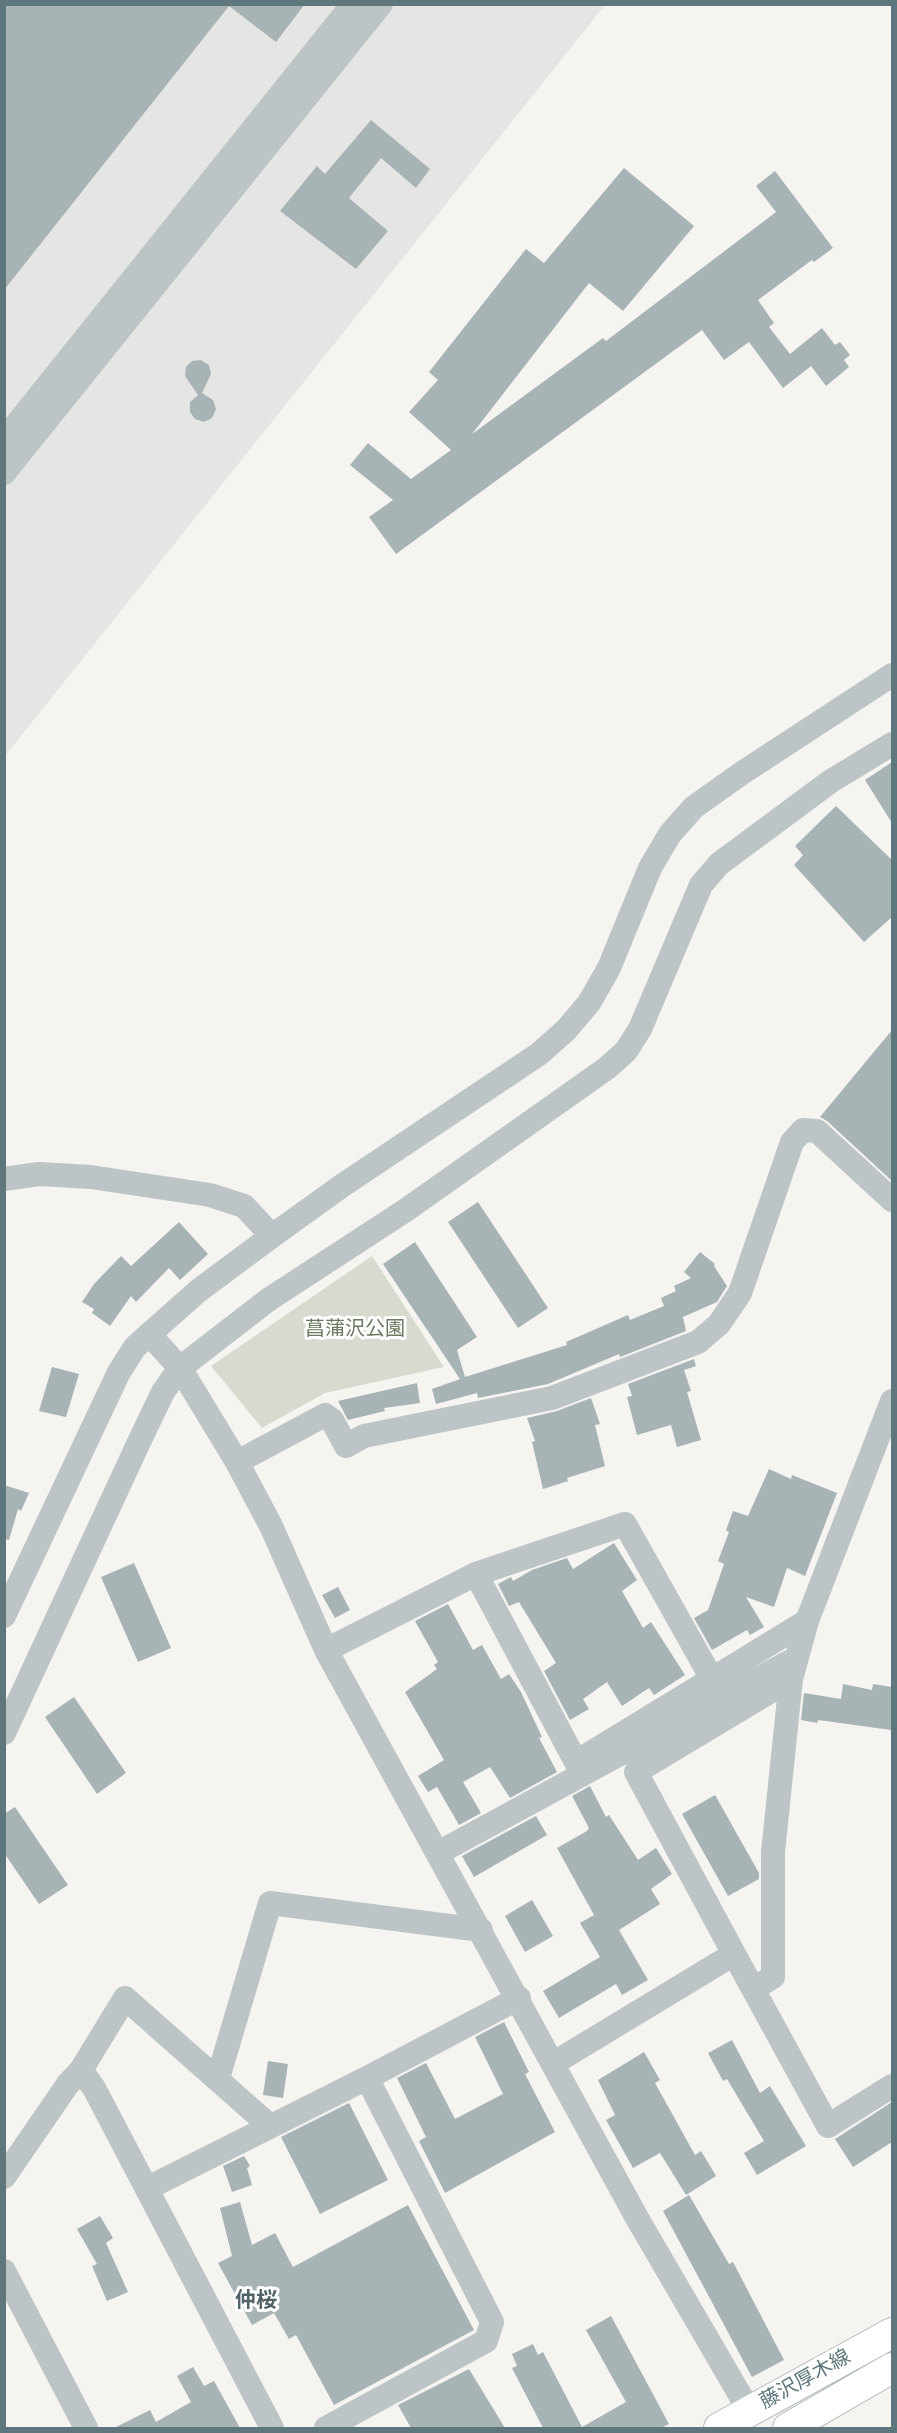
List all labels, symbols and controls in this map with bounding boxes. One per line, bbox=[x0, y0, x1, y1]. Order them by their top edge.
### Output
park label: 菖蒲沢公園 bbox=[305, 1319, 405, 1343]
district label: 仲桜 bbox=[235, 2290, 277, 2316]
street label: 藤沢厚木線 bbox=[756, 2346, 856, 2416]

